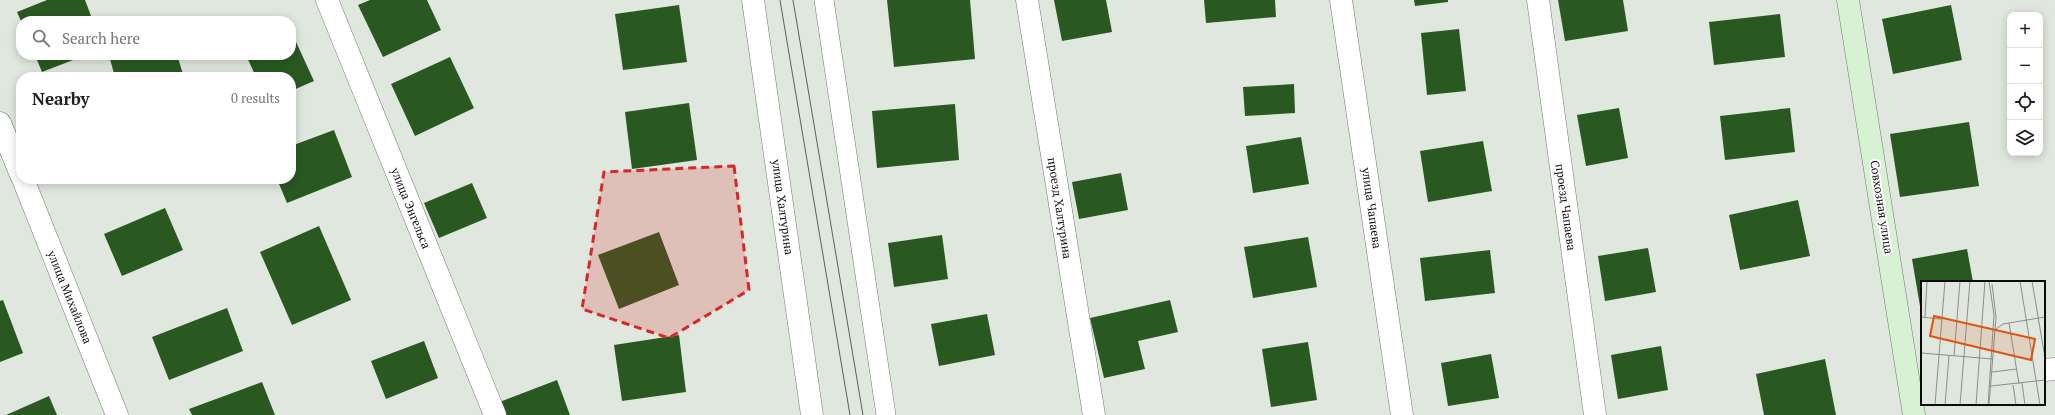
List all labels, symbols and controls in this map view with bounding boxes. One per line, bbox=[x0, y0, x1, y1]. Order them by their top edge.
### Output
map controls bbox=[2007, 12, 2043, 156]
button: + bbox=[2007, 12, 2043, 48]
search box bbox=[16, 16, 296, 60]
icon: search bbox=[30, 27, 52, 49]
text: Search here bbox=[62, 28, 140, 48]
button: − bbox=[2007, 48, 2043, 84]
button: locate bbox=[2007, 84, 2043, 120]
text: Nearby bbox=[32, 87, 90, 110]
text: 0 results bbox=[231, 89, 280, 107]
button: layers bbox=[2007, 120, 2043, 156]
street label: проезд Халтурина bbox=[1045, 156, 1075, 260]
street label: улица Халтурина bbox=[769, 157, 797, 256]
street label: Совхозная улица bbox=[1867, 159, 1897, 255]
street label: проезд Чапаева bbox=[1552, 162, 1580, 252]
street label: улица Энгельса bbox=[388, 164, 434, 251]
street label: улица Чапаева bbox=[1359, 166, 1385, 249]
street label: улица Михайлова bbox=[44, 247, 95, 346]
inset map bbox=[1921, 281, 2045, 405]

